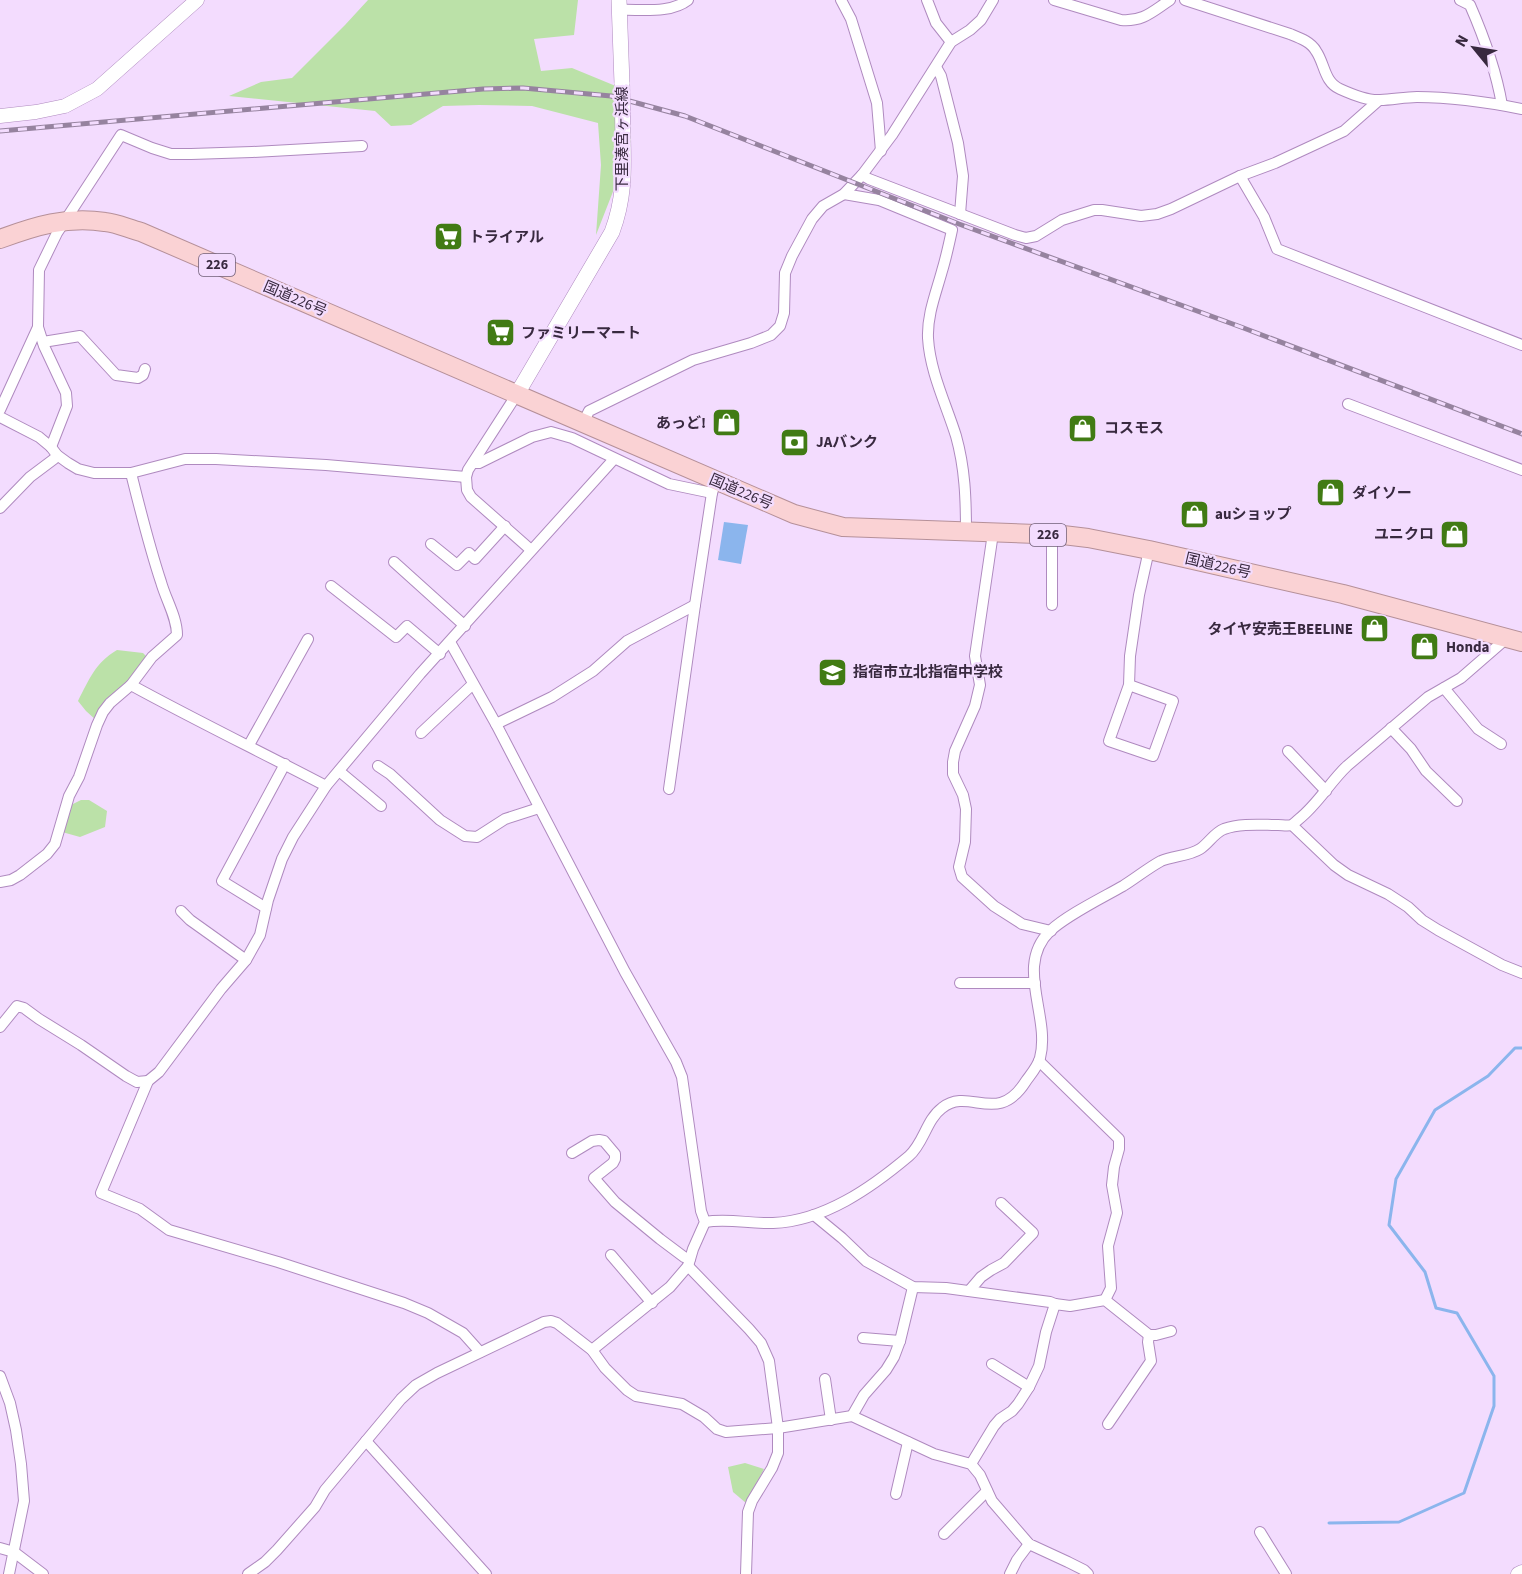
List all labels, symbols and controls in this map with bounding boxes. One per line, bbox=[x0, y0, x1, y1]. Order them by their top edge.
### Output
north arrow bbox=[1444, 18, 1504, 78]
text: N bbox=[1450, 31, 1474, 51]
street label: 下里湊宮ヶ浜線 bbox=[612, 86, 633, 192]
supermarket icon: トライアル bbox=[432, 221, 464, 253]
place label: トライアル bbox=[469, 227, 544, 248]
road number: 226 bbox=[199, 254, 235, 276]
street label: 国道226号 bbox=[260, 276, 330, 322]
supermarket icon: ファミリーマート bbox=[484, 317, 516, 349]
place label: ファミリーマート bbox=[521, 323, 641, 344]
shop icon: あっど! bbox=[711, 407, 743, 439]
shop icon: コスモス bbox=[1067, 412, 1099, 444]
place label: あっど! bbox=[656, 413, 706, 434]
place label: コスモス bbox=[1104, 418, 1164, 439]
bank icon: JAバンク bbox=[779, 426, 811, 458]
place label: JAバンク bbox=[816, 432, 878, 453]
street label: 国道226号 bbox=[706, 469, 776, 515]
shop icon: ダイソー bbox=[1315, 477, 1347, 509]
place label: ダイソー bbox=[1352, 483, 1412, 504]
shop icon: auショップ bbox=[1178, 498, 1210, 530]
place label: auショップ bbox=[1215, 504, 1291, 525]
shop icon: ユニクロ bbox=[1439, 518, 1471, 550]
road number: 226 bbox=[1030, 524, 1066, 546]
place label: ユニクロ bbox=[1374, 524, 1434, 545]
street label: 国道226号 bbox=[1183, 548, 1253, 584]
shop icon: タイヤ安売王BEELINE bbox=[1358, 613, 1390, 645]
place label: タイヤ安売王BEELINE bbox=[1207, 619, 1353, 640]
shop icon: Honda bbox=[1409, 631, 1441, 663]
place label: Honda bbox=[1446, 637, 1490, 658]
school or university icon: 指宿市立北指宿中学校 bbox=[816, 656, 848, 688]
place label: 指宿市立北指宿中学校 bbox=[853, 662, 1003, 683]

